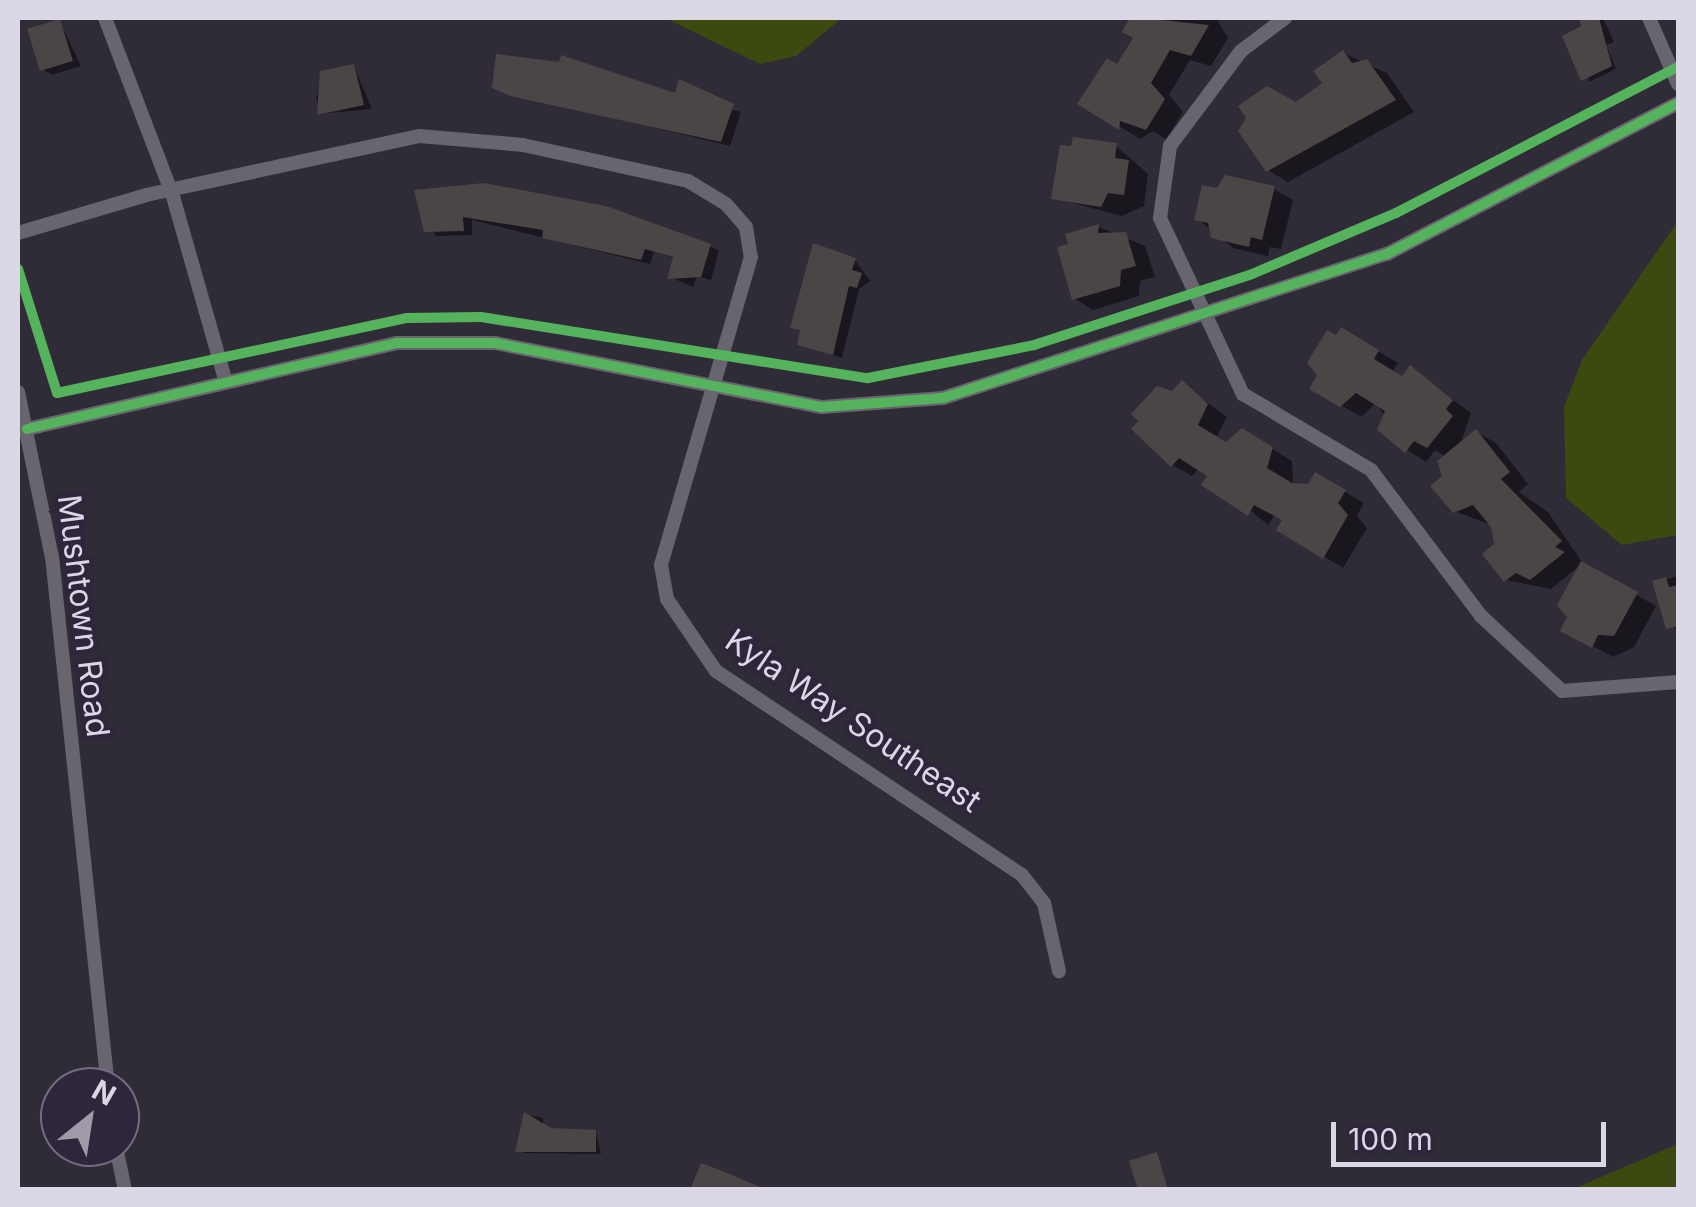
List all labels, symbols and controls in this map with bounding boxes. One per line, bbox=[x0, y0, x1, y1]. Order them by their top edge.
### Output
street label: Mushtown Road bbox=[49, 493, 117, 739]
street label: Kyla Way Southeast bbox=[718, 621, 988, 821]
north arrow bbox=[40, 1067, 140, 1167]
text: N bbox=[86, 1073, 122, 1113]
scale bar bbox=[1336, 1102, 1611, 1164]
text: 100 m bbox=[1348, 1121, 1433, 1157]

